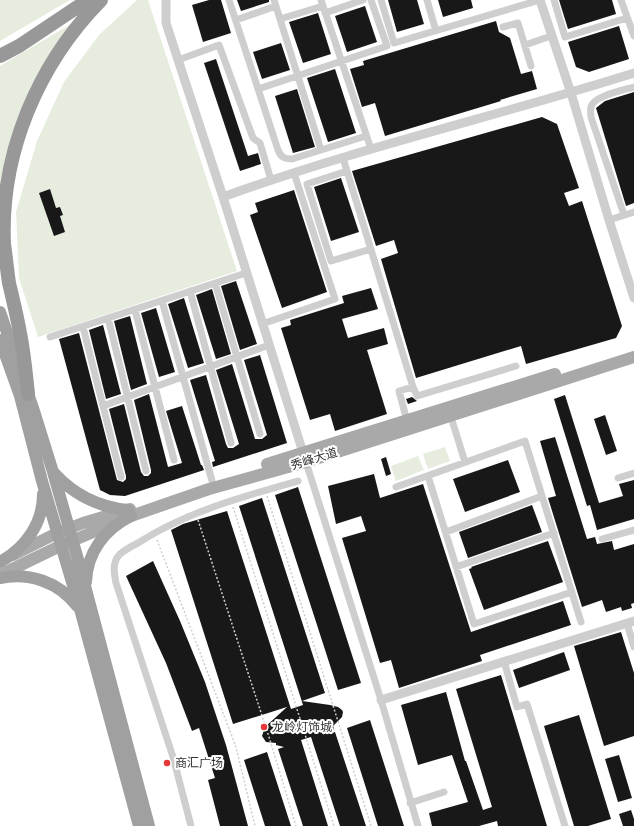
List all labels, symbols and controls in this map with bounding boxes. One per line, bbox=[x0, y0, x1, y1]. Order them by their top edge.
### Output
street label: 秀峰大道 bbox=[289, 445, 340, 475]
place label: 龙岭灯饰城 bbox=[272, 720, 332, 736]
marker: 龙岭灯饰城 bbox=[259, 722, 269, 732]
place label: 商汇广场 bbox=[175, 756, 223, 772]
marker: 商汇广场 bbox=[162, 758, 172, 768]

